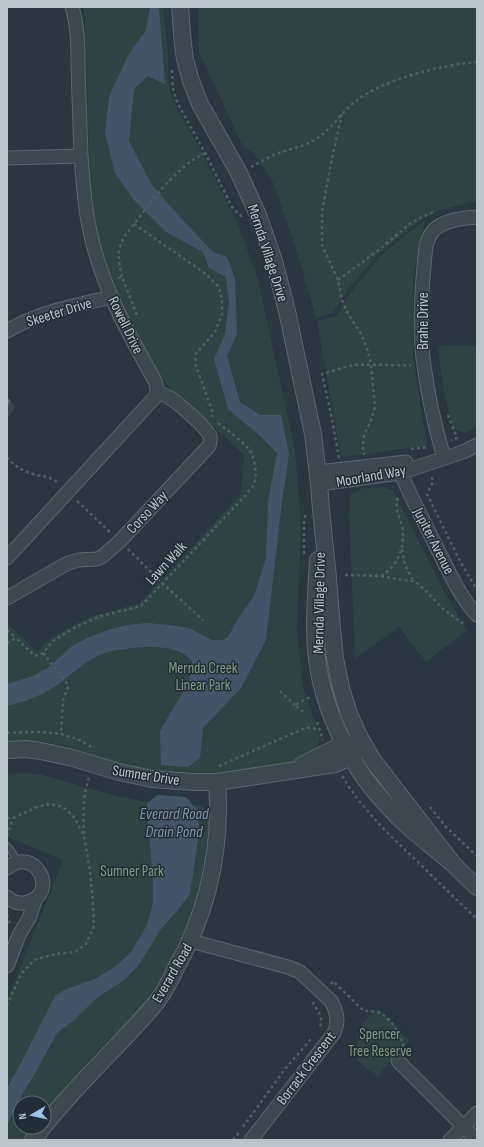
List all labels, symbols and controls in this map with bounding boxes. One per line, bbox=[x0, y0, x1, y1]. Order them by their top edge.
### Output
street label: Mernda Village Drive bbox=[243, 202, 292, 304]
street label: Brahe Drive bbox=[414, 292, 433, 350]
street label: Rowell Drive bbox=[104, 293, 148, 357]
street label: Skeeter Drive bbox=[24, 294, 94, 331]
street label: Moorland Way bbox=[335, 461, 407, 492]
street label: Corso Way bbox=[123, 487, 172, 538]
street label: Jupiter Avenue bbox=[408, 504, 458, 578]
street label: Lawn Walk bbox=[142, 538, 191, 589]
street label: Mernda Village Drive bbox=[309, 552, 330, 654]
park label: Mernda Creek Linear Park bbox=[168, 659, 238, 695]
street label: Sumner Drive bbox=[111, 761, 181, 790]
water label: Everard Road Drain Pond bbox=[139, 805, 209, 842]
park label: Sumner Park bbox=[100, 862, 164, 881]
street label: Everard Road bbox=[148, 940, 197, 1006]
park label: Spencer Tree Reserve bbox=[348, 1025, 412, 1061]
street label: Borrack Crescent bbox=[273, 1028, 340, 1109]
north arrow bbox=[12, 1095, 52, 1135]
text: N bbox=[16, 1112, 29, 1120]

